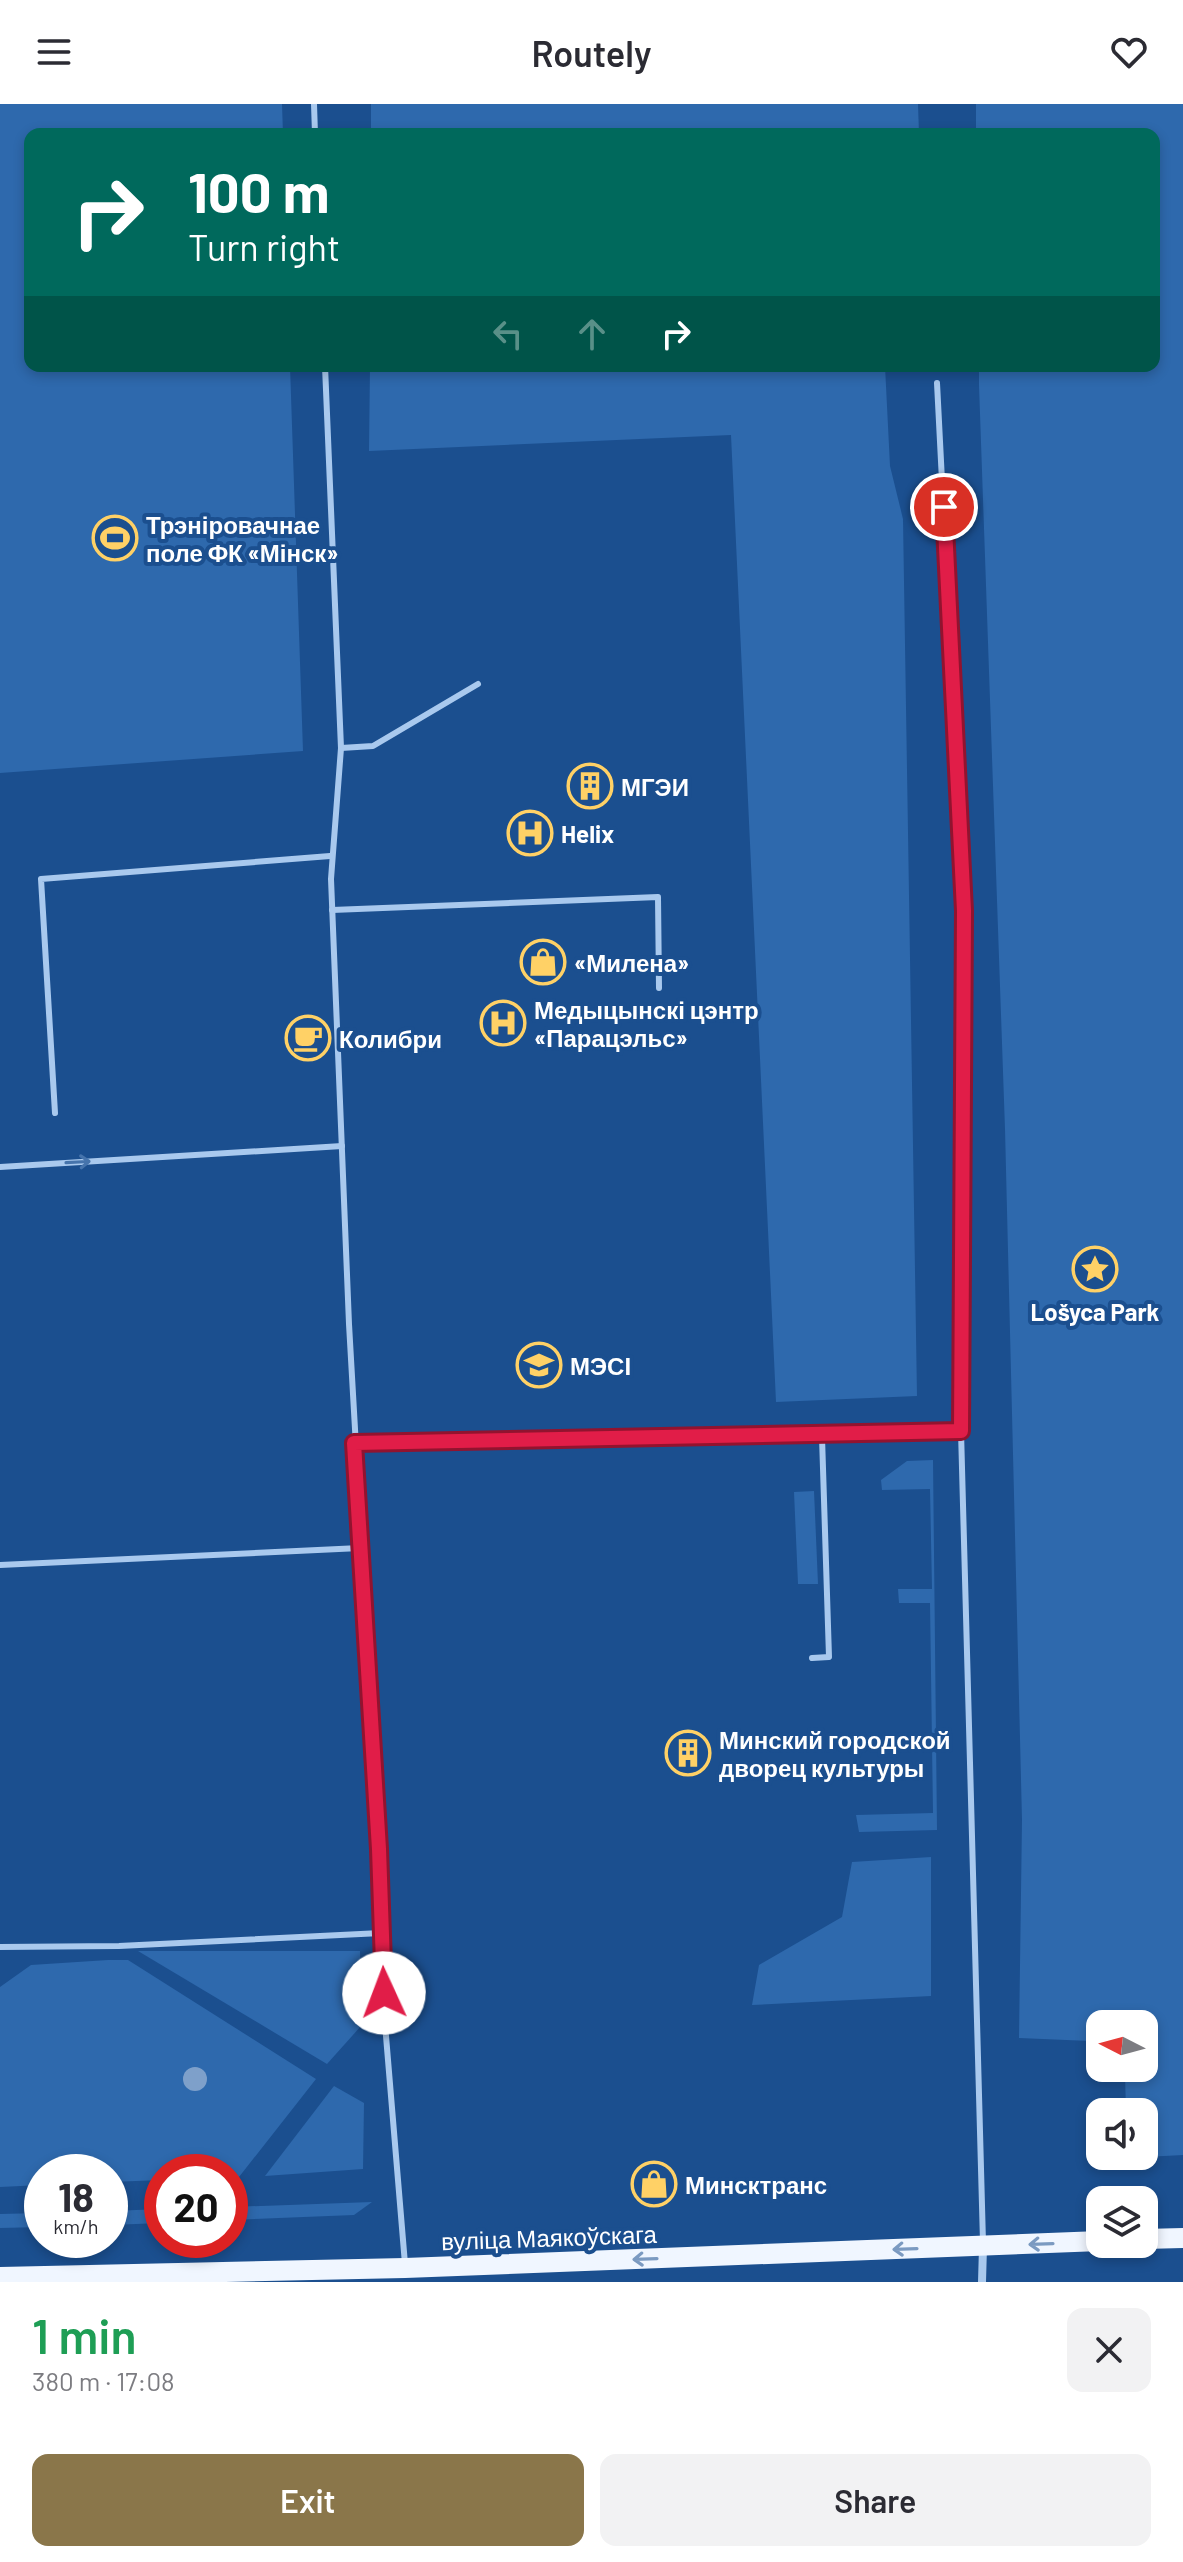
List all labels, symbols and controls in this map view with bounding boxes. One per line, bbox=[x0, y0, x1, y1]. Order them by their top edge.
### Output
icon: menu bbox=[32, 30, 76, 74]
icon: heart bbox=[1107, 30, 1151, 74]
text: Routely bbox=[531, 31, 652, 74]
text: 100 m bbox=[188, 157, 330, 224]
icon: right bbox=[56, 160, 160, 264]
text: Turn right bbox=[188, 225, 340, 268]
icon: left bbox=[486, 312, 530, 356]
icon: ahead bbox=[570, 312, 614, 356]
icon: right bbox=[654, 312, 698, 356]
pin bbox=[910, 473, 978, 541]
icon: arrive bbox=[922, 485, 966, 529]
place label: Трэніровачнае поле ФК «Мінск» bbox=[146, 510, 339, 567]
sports icon: Трэніровачнае поле ФК «Мінск» bbox=[91, 514, 139, 562]
building icon: МГЭИ bbox=[566, 762, 614, 810]
place label: МГЭИ bbox=[621, 772, 689, 801]
hospital icon: Helix bbox=[506, 809, 554, 857]
place label: Helix bbox=[561, 819, 614, 848]
shop icon: «Милена» bbox=[519, 938, 567, 986]
place label: «Милена» bbox=[574, 948, 689, 977]
place label: Медыцынскі цэнтр «Парацэльс» bbox=[534, 995, 759, 1052]
hospital icon: Медыцынскі цэнтр «Парацэльс» bbox=[479, 999, 527, 1047]
cafe icon: Колибри bbox=[284, 1014, 332, 1062]
place label: Колибри bbox=[339, 1024, 442, 1053]
one-way arrow bbox=[64, 1155, 91, 1170]
place icon: Lošyca Park bbox=[1071, 1245, 1119, 1293]
place label: Lošyca Park bbox=[1031, 1297, 1160, 1326]
school or university icon: МЭСІ bbox=[515, 1341, 563, 1389]
place label: МЭСІ bbox=[570, 1351, 631, 1380]
place label: Минский городской дворец культуры bbox=[719, 1725, 951, 1782]
building icon: Минский городской дворец культуры bbox=[664, 1729, 712, 1777]
position arrow bbox=[342, 1951, 426, 2035]
north arrow bbox=[1086, 2010, 1158, 2082]
map controls bbox=[1086, 2010, 1158, 2258]
button: sound bbox=[1086, 2098, 1158, 2170]
speed limit sign: 20 bbox=[144, 2154, 248, 2258]
shop icon: Минсктранс bbox=[630, 2160, 678, 2208]
place label: Минсктранс bbox=[685, 2170, 827, 2199]
text: 18 bbox=[58, 2172, 94, 2220]
button: layers bbox=[1086, 2186, 1158, 2258]
text: km/h bbox=[53, 2214, 99, 2238]
street label: вуліца Маякоўскага bbox=[441, 2219, 658, 2255]
one-way arrow bbox=[1028, 2236, 1055, 2251]
one-way arrow bbox=[892, 2241, 919, 2256]
one-way arrow bbox=[632, 2251, 659, 2266]
text: 1 min bbox=[32, 2306, 137, 2364]
button: close bbox=[1067, 2308, 1151, 2392]
text: 380 m · 17:08 bbox=[32, 2365, 175, 2396]
button: Exit bbox=[32, 2454, 584, 2546]
button: Share bbox=[600, 2454, 1151, 2546]

